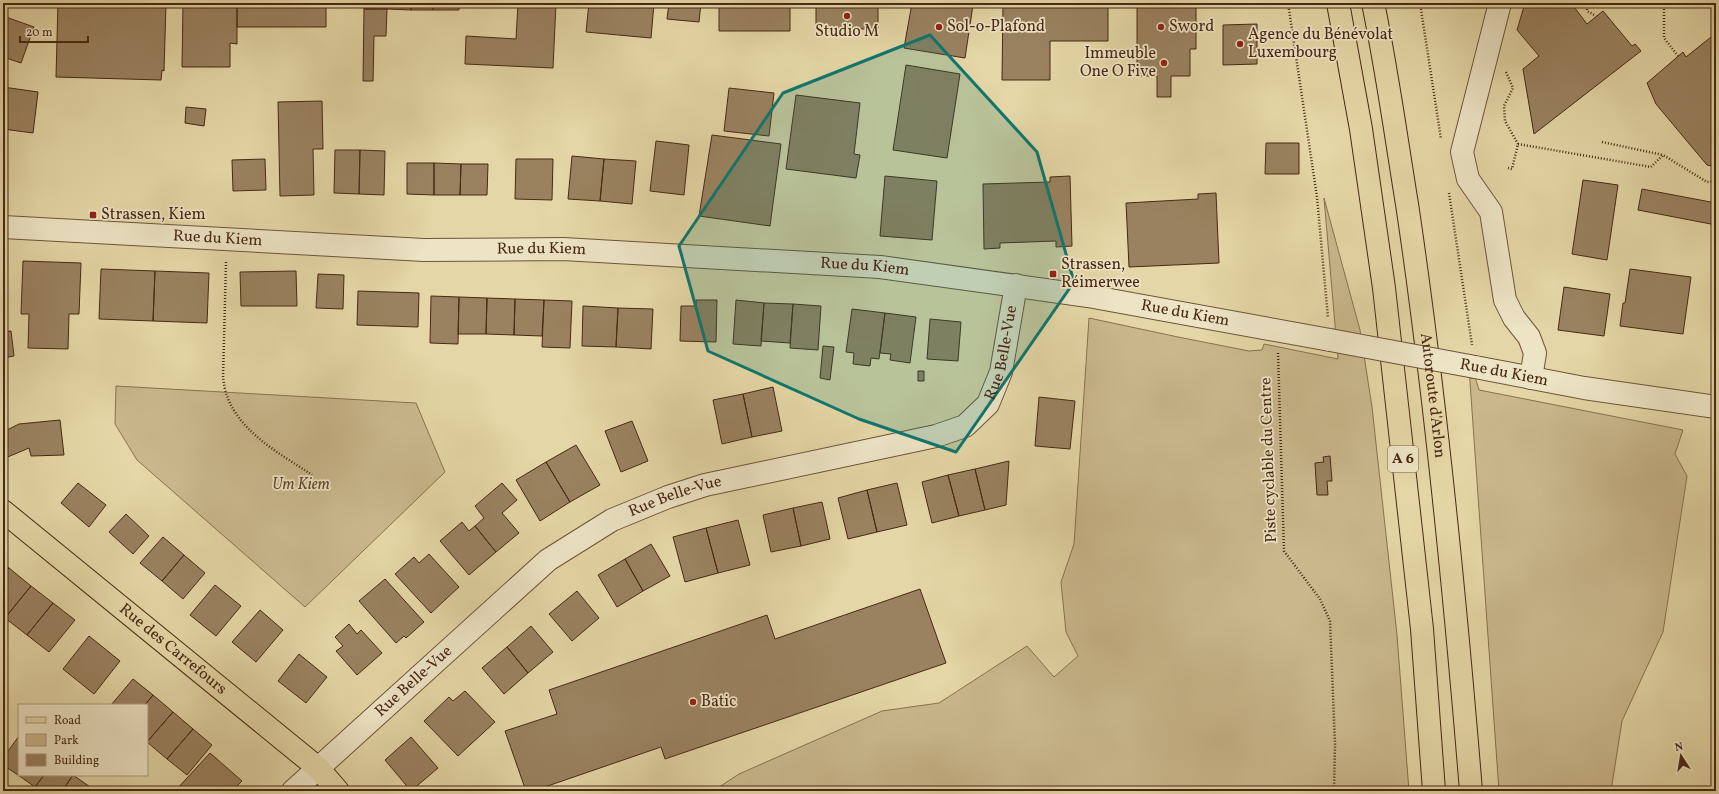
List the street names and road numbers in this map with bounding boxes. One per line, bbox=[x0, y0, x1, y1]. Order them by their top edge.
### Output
street label: Rue du Kiem bbox=[172, 225, 263, 252]
street label: Rue du Kiem bbox=[497, 238, 587, 261]
street label: Rue du Kiem bbox=[820, 253, 911, 282]
street label: Rue du Kiem bbox=[1139, 295, 1231, 333]
street label: Rue Belle-Vue bbox=[980, 304, 1023, 404]
street label: Autoroute d'Arlon bbox=[1414, 332, 1451, 459]
street label: Rue du Kiem bbox=[1458, 354, 1550, 392]
street label: Piste cyclable du Centre bbox=[1255, 377, 1283, 543]
road number: A 6 bbox=[1388, 446, 1418, 472]
street label: Rue Belle-Vue bbox=[625, 471, 724, 523]
street label: Rue des Carrefours bbox=[114, 599, 231, 700]
street label: Rue Belle-Vue bbox=[370, 641, 457, 722]

